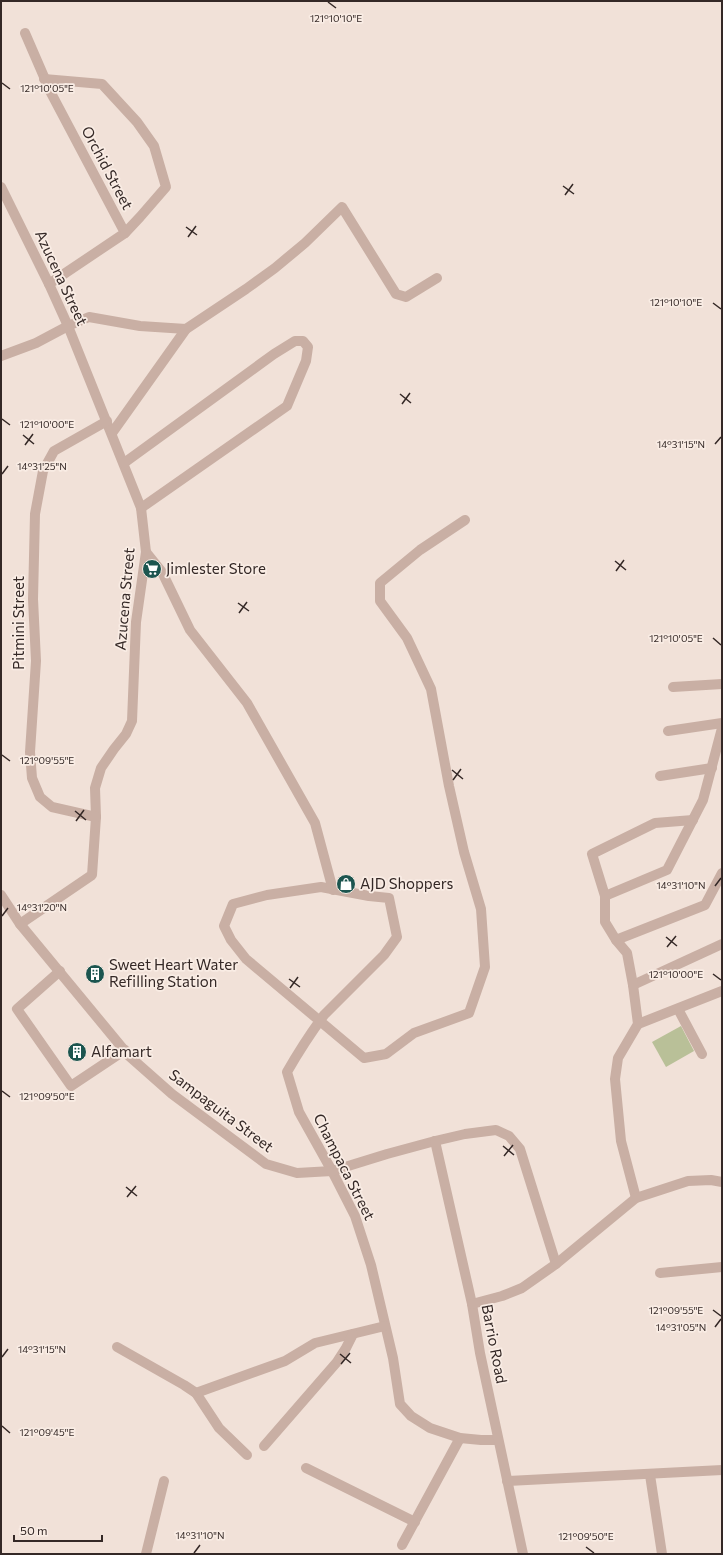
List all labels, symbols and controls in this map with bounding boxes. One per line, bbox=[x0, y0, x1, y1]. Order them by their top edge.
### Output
text: 121°10'10"E bbox=[310, 12, 362, 24]
text: 121°10'05"E bbox=[20, 82, 74, 94]
street label: Orchid Street bbox=[78, 123, 137, 212]
street label: Azucena Street bbox=[32, 227, 92, 328]
text: 121°10'10"E bbox=[650, 296, 702, 308]
text: 121°10'00"E bbox=[20, 418, 74, 430]
text: 14°31'15"N bbox=[657, 438, 705, 450]
text: 14°31'25"N bbox=[17, 460, 67, 472]
street label: Azucena Street bbox=[111, 547, 137, 651]
supermarket icon: Jimlester Store bbox=[141, 558, 163, 580]
place label: Jimlester Store bbox=[166, 559, 266, 577]
street label: Pitmini Street bbox=[9, 576, 27, 670]
text: 121°10'05"E bbox=[649, 632, 703, 644]
text: 121°09'55"E bbox=[20, 754, 74, 766]
shop icon: AJD Shoppers bbox=[335, 873, 357, 895]
place label: AJD Shoppers bbox=[360, 874, 453, 892]
text: 14°31'10"N bbox=[656, 879, 706, 891]
text: 14°31'20"N bbox=[17, 901, 67, 913]
place label: Sweet Heart Water Refilling Station bbox=[109, 955, 238, 990]
building icon: Sweet Heart Water Refilling Station bbox=[84, 963, 106, 985]
text: 121°10'00"E bbox=[649, 968, 703, 980]
building icon: Alfamart bbox=[66, 1041, 88, 1063]
place label: Alfamart bbox=[91, 1042, 152, 1060]
street label: Sampaguita Street bbox=[166, 1065, 277, 1155]
text: 121°09'50"E bbox=[19, 1090, 75, 1102]
street label: Champaca Street bbox=[310, 1110, 379, 1223]
street label: Barrio Road bbox=[478, 1303, 511, 1385]
text: 121°09'55"E bbox=[649, 1304, 703, 1316]
text: 14°31'05"N bbox=[656, 1321, 706, 1333]
text: 14°31'15"N bbox=[18, 1343, 66, 1355]
text: 121°09'45"E bbox=[20, 1426, 75, 1438]
scale bar bbox=[14, 1517, 102, 1543]
text: 50 m bbox=[20, 1523, 48, 1537]
text: 14°31'10"N bbox=[175, 1529, 225, 1541]
text: 121°09'50"E bbox=[558, 1530, 614, 1542]

